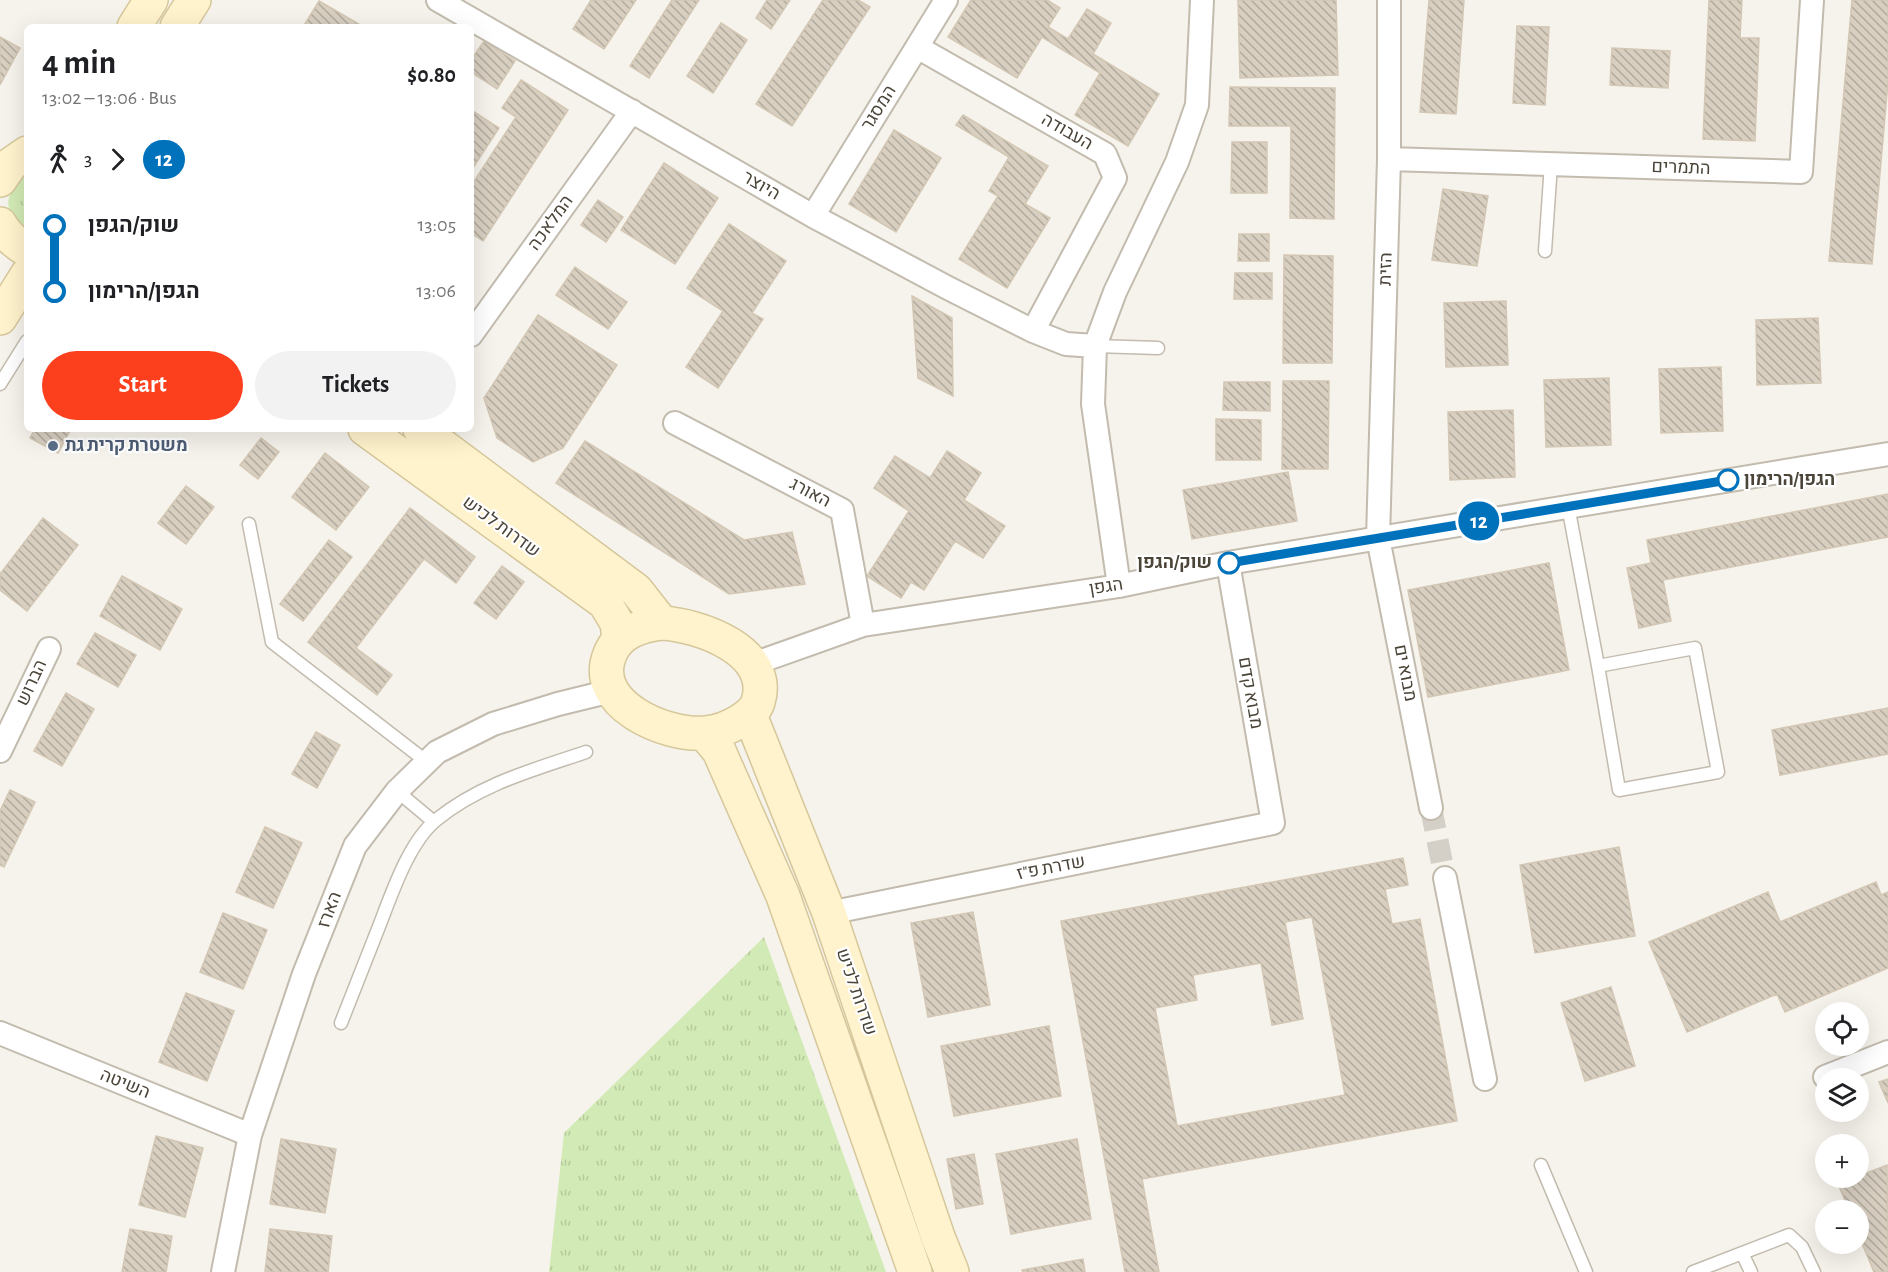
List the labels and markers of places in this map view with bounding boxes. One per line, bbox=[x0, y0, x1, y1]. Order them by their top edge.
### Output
place label: משטרת קרית גת bbox=[65, 437, 188, 455]
marker: משטרת קרית גת bbox=[46, 439, 60, 453]
marker: הגפן/הרימון bbox=[1717, 469, 1739, 491]
place label: הגפן/הרימון bbox=[1744, 471, 1835, 489]
marker: שוק/הגפן bbox=[1218, 552, 1240, 574]
place label: שוק/הגפן bbox=[1137, 554, 1212, 572]

